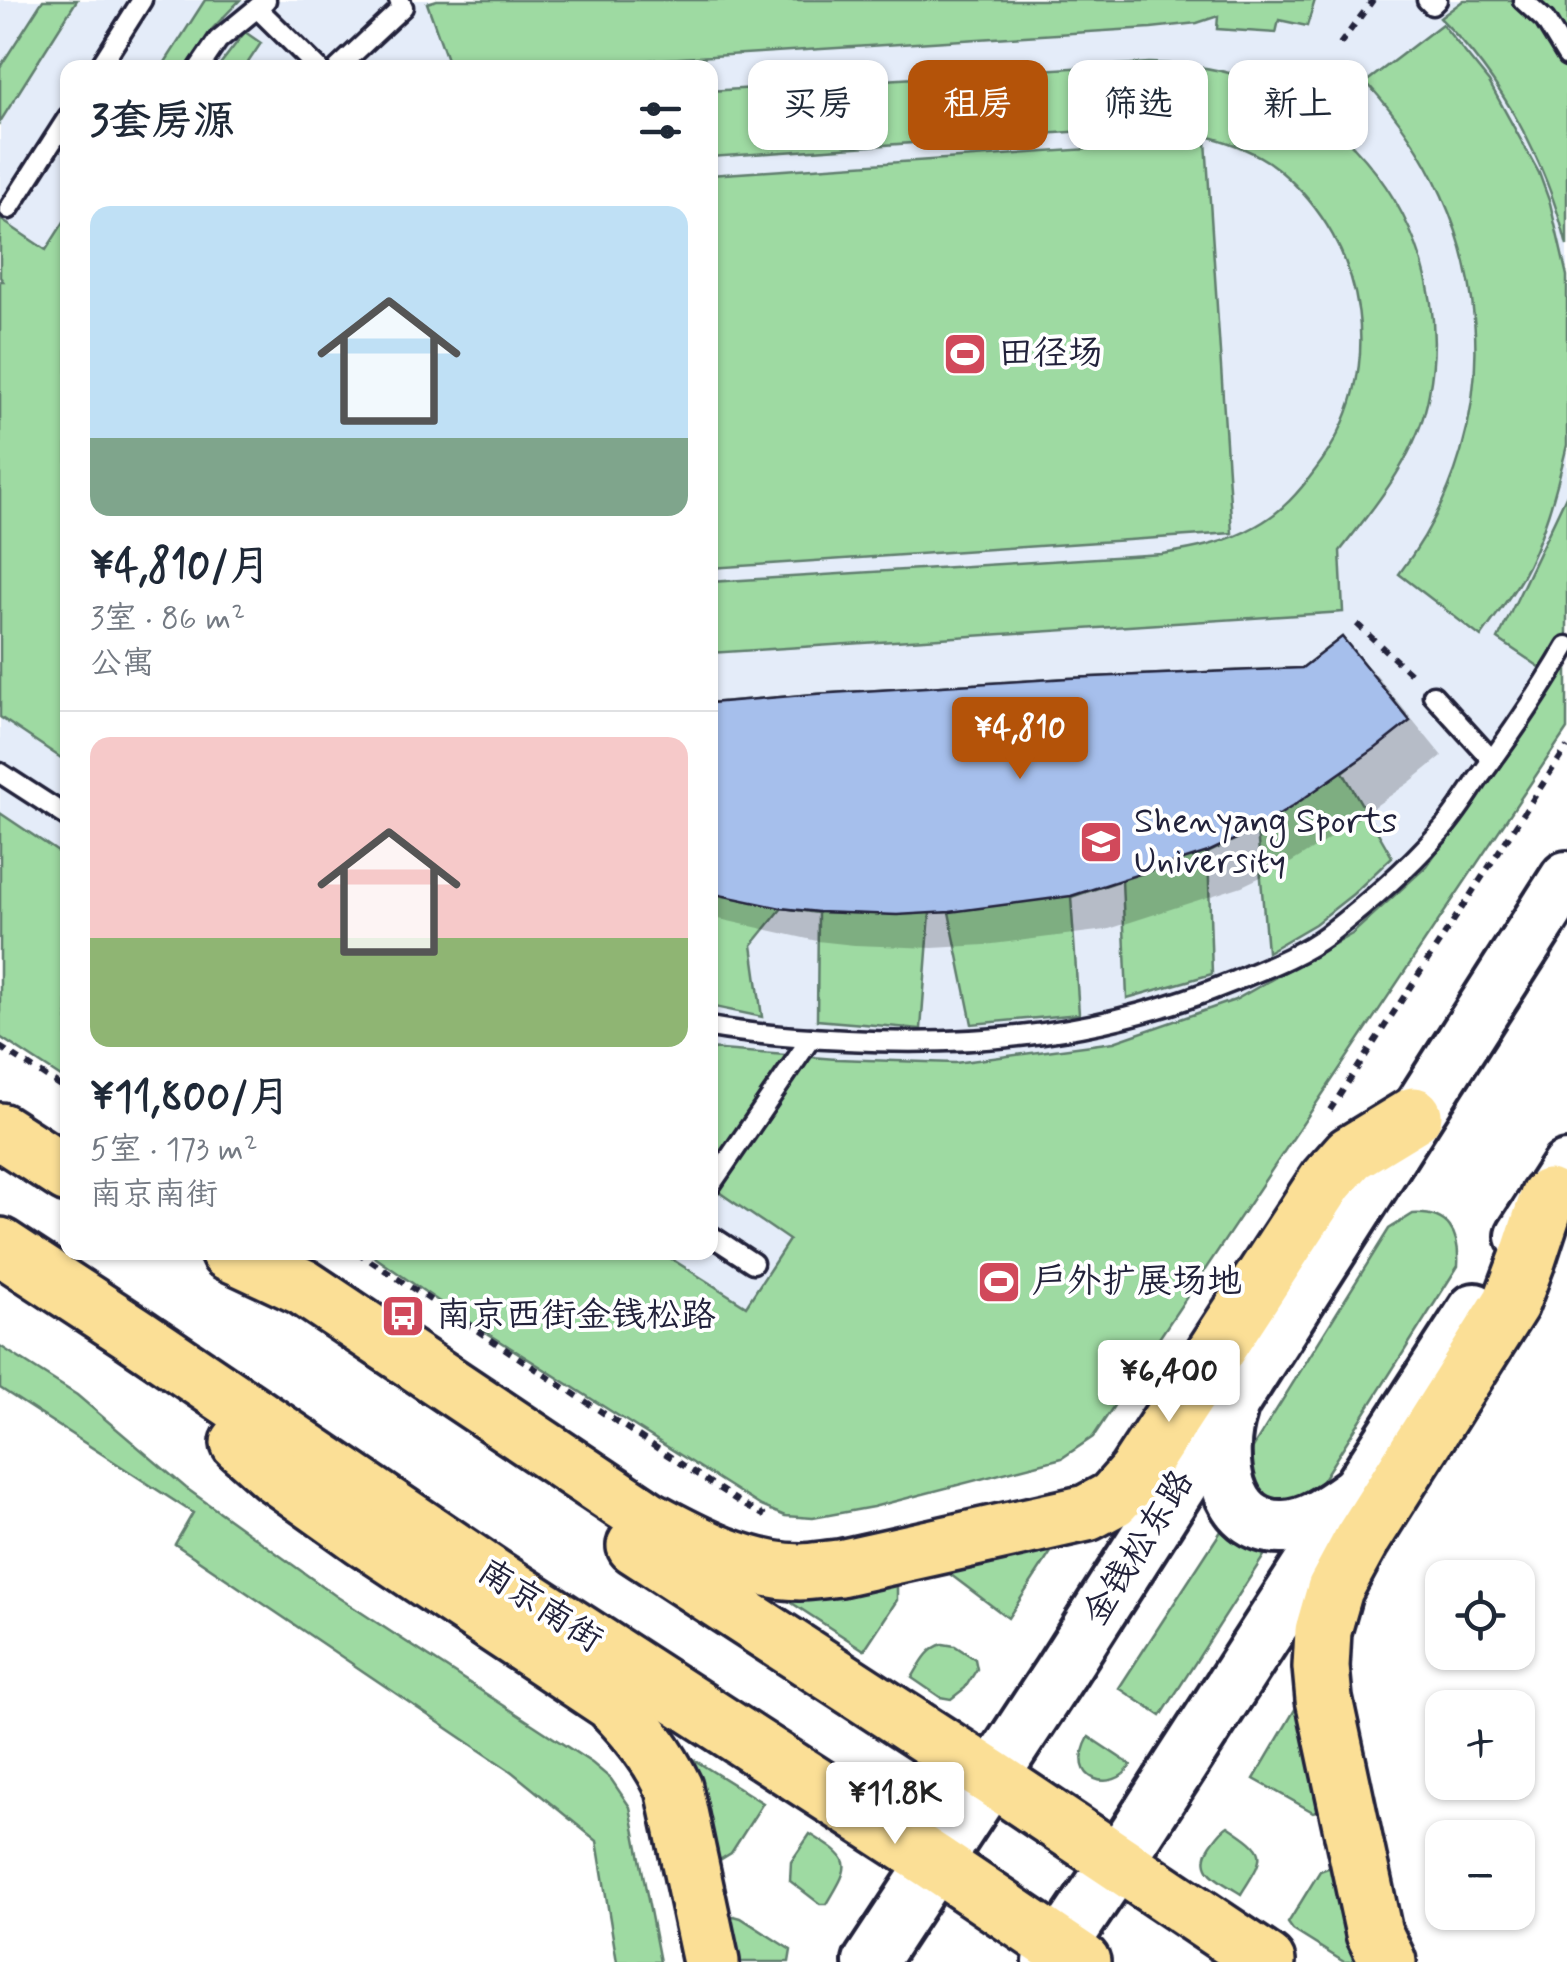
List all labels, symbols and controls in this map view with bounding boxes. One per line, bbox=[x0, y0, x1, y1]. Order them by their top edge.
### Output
chip: 买房 bbox=[748, 60, 888, 150]
chip: 租房 bbox=[908, 60, 1048, 150]
chip: 筛选 bbox=[1068, 60, 1208, 150]
chip: 新上 bbox=[1228, 60, 1368, 150]
icon: filters bbox=[633, 93, 688, 148]
text: 3套房源 bbox=[90, 95, 235, 150]
icon: home bbox=[299, 271, 479, 451]
sports icon: 田径场 bbox=[942, 331, 988, 377]
place label: 田径场 bbox=[998, 331, 1103, 377]
text: ¥4,810/月 bbox=[90, 540, 271, 595]
text: 3室 · 86 m² bbox=[90, 598, 245, 640]
text: 公寓 bbox=[90, 643, 154, 685]
pin: ¥4,810 bbox=[939, 697, 1101, 782]
text: ¥4,810 bbox=[974, 708, 1066, 750]
place label: Shenyang Sports University bbox=[1134, 799, 1397, 885]
icon: home bbox=[299, 802, 479, 982]
school or university icon: Shenyang Sports University bbox=[1078, 819, 1124, 865]
text: ¥11,800/月 bbox=[90, 1071, 291, 1126]
text: 5室 · 173 m² bbox=[90, 1129, 258, 1171]
text: 南京南街 bbox=[90, 1174, 218, 1216]
sports icon: 户外扩展场地 bbox=[976, 1259, 1022, 1305]
place label: 户外扩展场地 bbox=[1032, 1259, 1242, 1305]
bus stop icon: 南京西街金钱松路 bbox=[380, 1293, 426, 1339]
place label: 南京西街金钱松路 bbox=[436, 1293, 716, 1339]
pin: ¥6,400 bbox=[1088, 1340, 1250, 1425]
text: ¥6,400 bbox=[1120, 1351, 1218, 1393]
street label: 金钱松东路 bbox=[1073, 1462, 1205, 1634]
street label: 南京南街 bbox=[469, 1549, 611, 1663]
map controls bbox=[1425, 1560, 1535, 1930]
button: locate bbox=[1425, 1560, 1535, 1670]
button: + bbox=[1425, 1690, 1535, 1800]
pin: ¥11.8K bbox=[814, 1762, 976, 1847]
text: ¥11.8K bbox=[848, 1773, 942, 1815]
button: − bbox=[1425, 1820, 1535, 1930]

